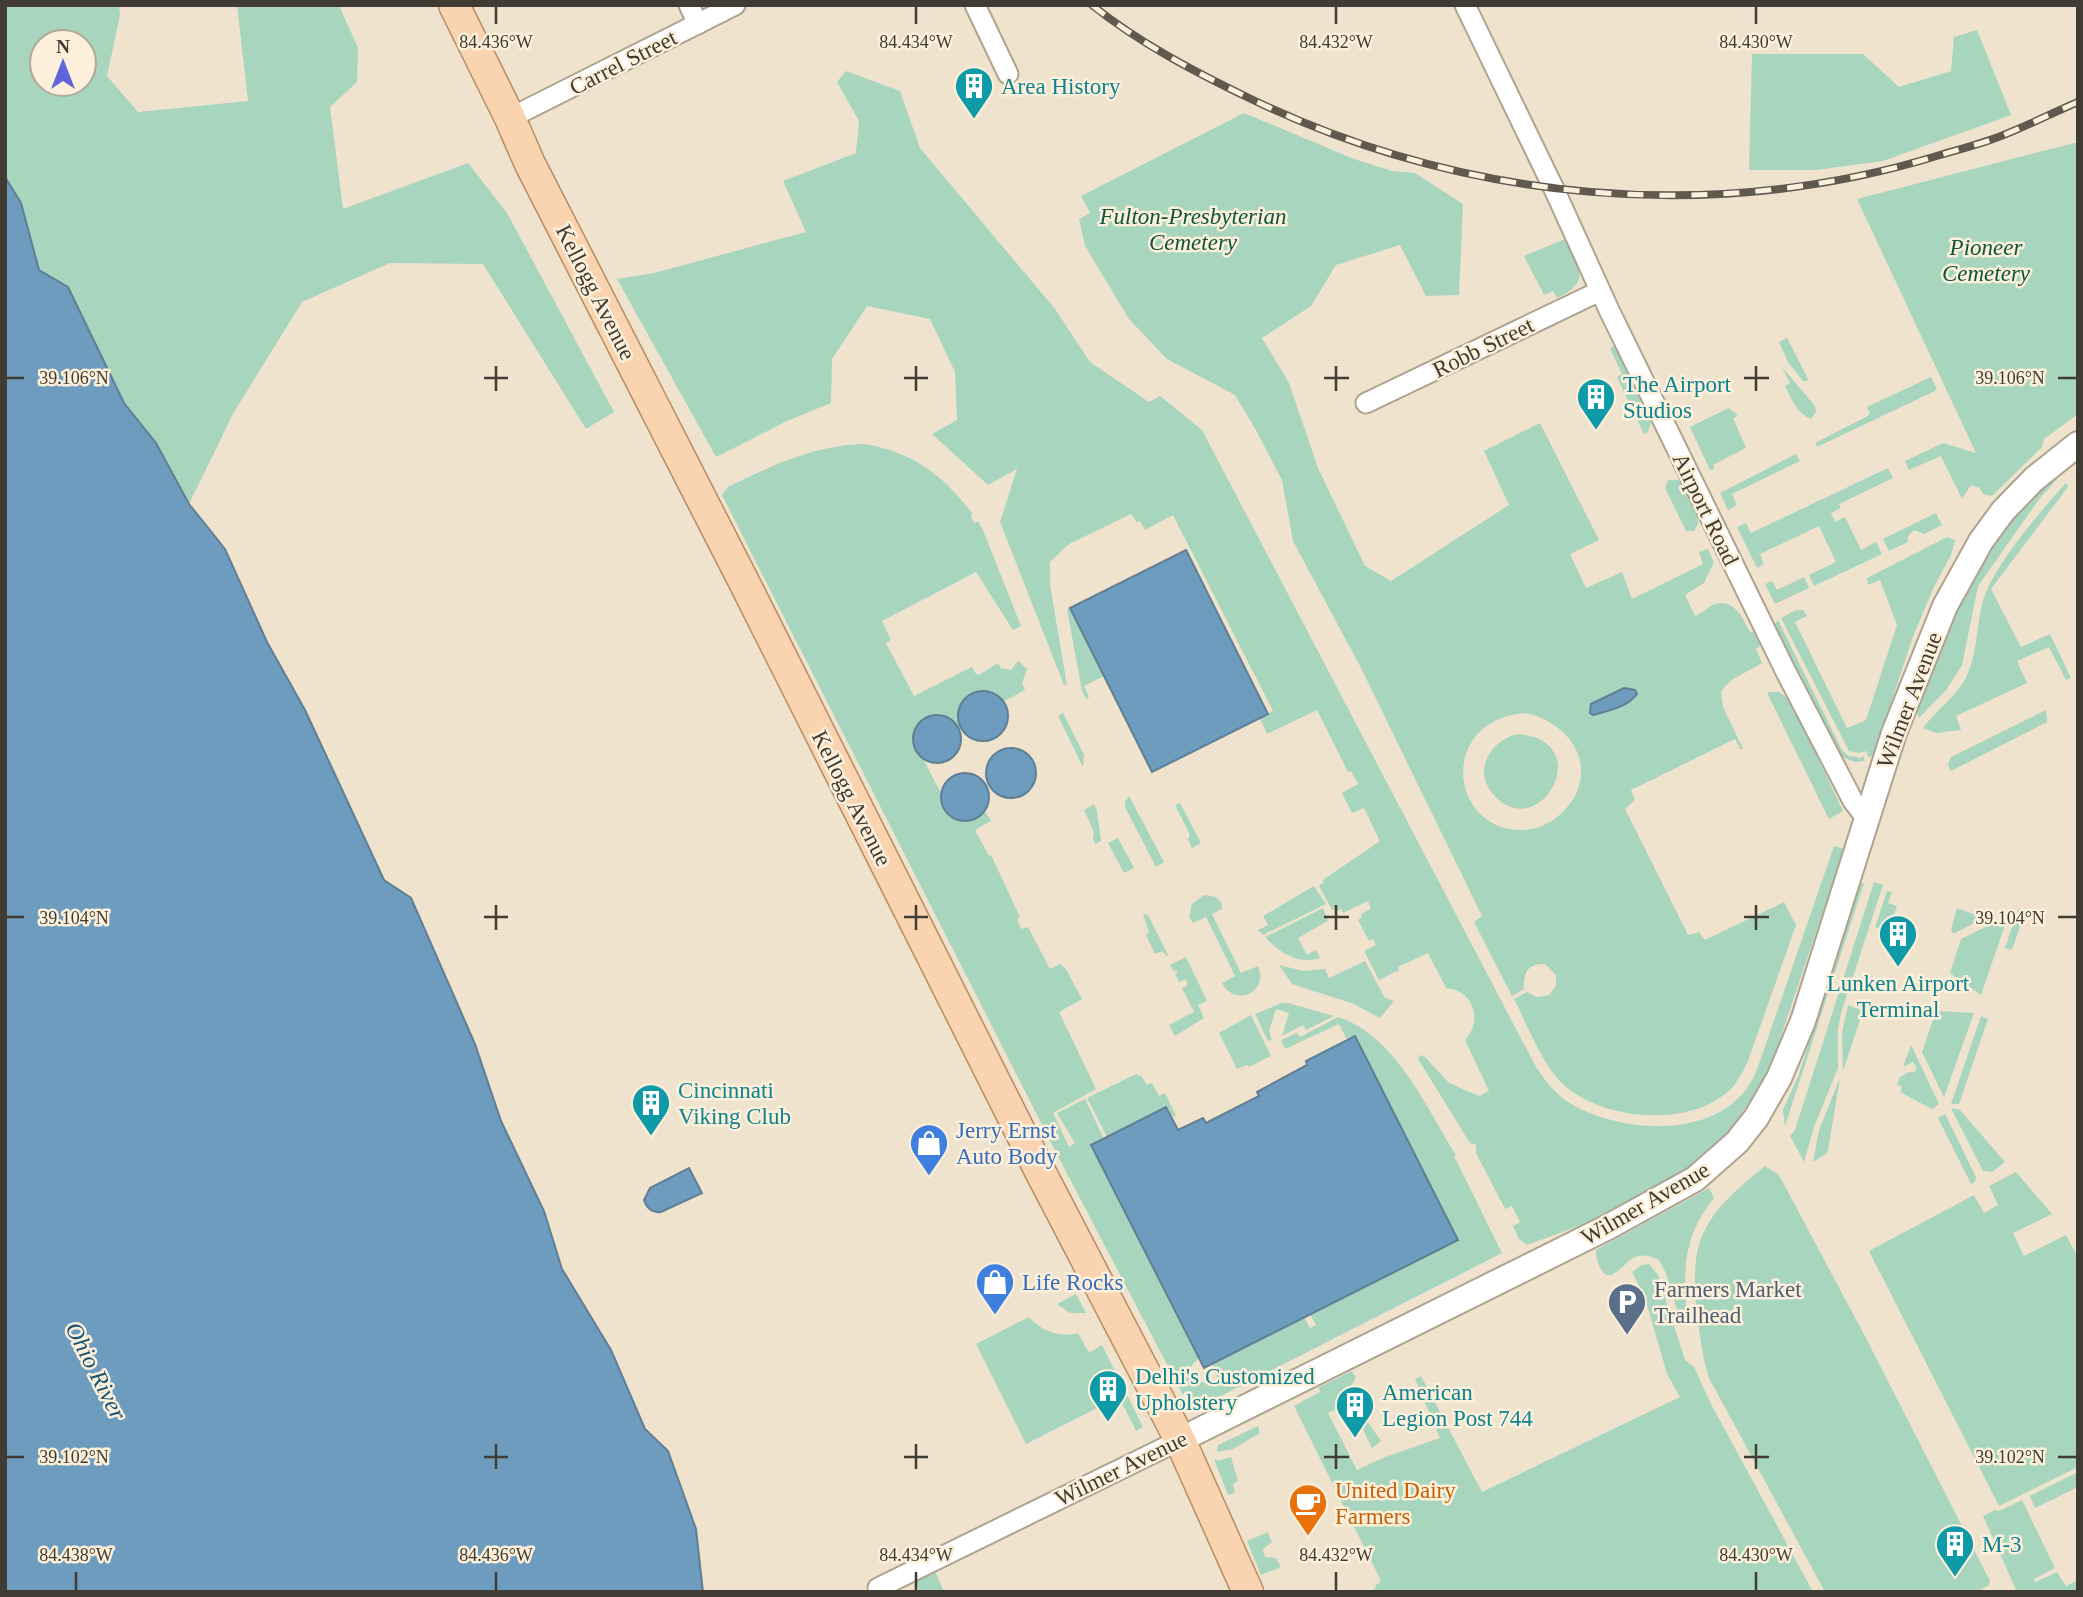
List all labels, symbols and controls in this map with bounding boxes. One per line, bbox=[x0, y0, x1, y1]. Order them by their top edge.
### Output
street label: Carrel Street bbox=[565, 25, 682, 100]
north arrow bbox=[28, 28, 98, 98]
text: 84.436°W bbox=[459, 32, 533, 52]
text: 84.434°W bbox=[879, 32, 953, 52]
text: 84.432°W bbox=[1299, 32, 1373, 52]
text: 84.430°W bbox=[1719, 32, 1793, 52]
text: N bbox=[56, 36, 70, 57]
building icon: Area History bbox=[953, 65, 995, 120]
place label: Area History bbox=[1001, 74, 1121, 99]
park label: Fulton-Presbyterian Cemetery bbox=[1099, 204, 1286, 255]
street label: Kellogg Avenue bbox=[551, 220, 640, 364]
park label: Pioneer Cemetery bbox=[1942, 235, 2031, 286]
street label: Robb Street bbox=[1429, 312, 1538, 383]
text: 39.106°N bbox=[39, 368, 109, 388]
text: 39.106°N bbox=[1975, 368, 2045, 388]
place label: The Airport Studios bbox=[1623, 372, 1732, 423]
building icon: The Airport Studios bbox=[1575, 376, 1617, 431]
street label: Airport Road bbox=[1668, 449, 1744, 570]
street label: Wilmer Avenue bbox=[1872, 629, 1947, 772]
street label: Kellogg Avenue bbox=[807, 726, 896, 870]
text: 39.104°N bbox=[39, 908, 109, 928]
text: 39.104°N bbox=[1975, 908, 2045, 928]
building icon: Lunken Airport Terminal bbox=[1877, 913, 1919, 968]
place label: Lunken Airport Terminal bbox=[1827, 971, 1970, 1022]
place label: Cincinnati Viking Club bbox=[678, 1078, 791, 1129]
building icon: Cincinnati Viking Club bbox=[630, 1082, 672, 1137]
place label: Jerry Ernst Auto Body bbox=[956, 1118, 1058, 1169]
shop icon: Jerry Ernst Auto Body bbox=[908, 1122, 950, 1177]
street label: Wilmer Avenue bbox=[1577, 1157, 1714, 1250]
shop icon: Life Rocks bbox=[974, 1261, 1016, 1316]
place label: Life Rocks bbox=[1022, 1270, 1124, 1295]
place label: Farmers Market Trailhead bbox=[1654, 1277, 1802, 1328]
parking icon: Farmers Market Trailhead bbox=[1606, 1281, 1648, 1336]
water label: Ohio River bbox=[60, 1318, 132, 1425]
place label: Delhi's Customized Upholstery bbox=[1135, 1364, 1315, 1415]
building icon: Delhi's Customized Upholstery bbox=[1087, 1368, 1129, 1423]
place label: American Legion Post 744 bbox=[1382, 1380, 1533, 1431]
building icon: American Legion Post 744 bbox=[1334, 1384, 1376, 1439]
street label: Wilmer Avenue bbox=[1051, 1426, 1191, 1511]
text: 39.102°N bbox=[39, 1447, 109, 1467]
text: 39.102°N bbox=[1975, 1447, 2045, 1467]
place label: United Dairy Farmers bbox=[1335, 1478, 1456, 1529]
cafe icon: United Dairy Farmers bbox=[1287, 1482, 1329, 1537]
building icon: M-3 bbox=[1934, 1523, 1976, 1578]
place label: M-3 bbox=[1982, 1532, 2022, 1557]
text: 84.438°W bbox=[39, 1545, 113, 1565]
text: 84.436°W bbox=[459, 1545, 533, 1565]
text: 84.434°W bbox=[879, 1545, 953, 1565]
text: 84.432°W bbox=[1299, 1545, 1373, 1565]
text: 84.430°W bbox=[1719, 1545, 1793, 1565]

